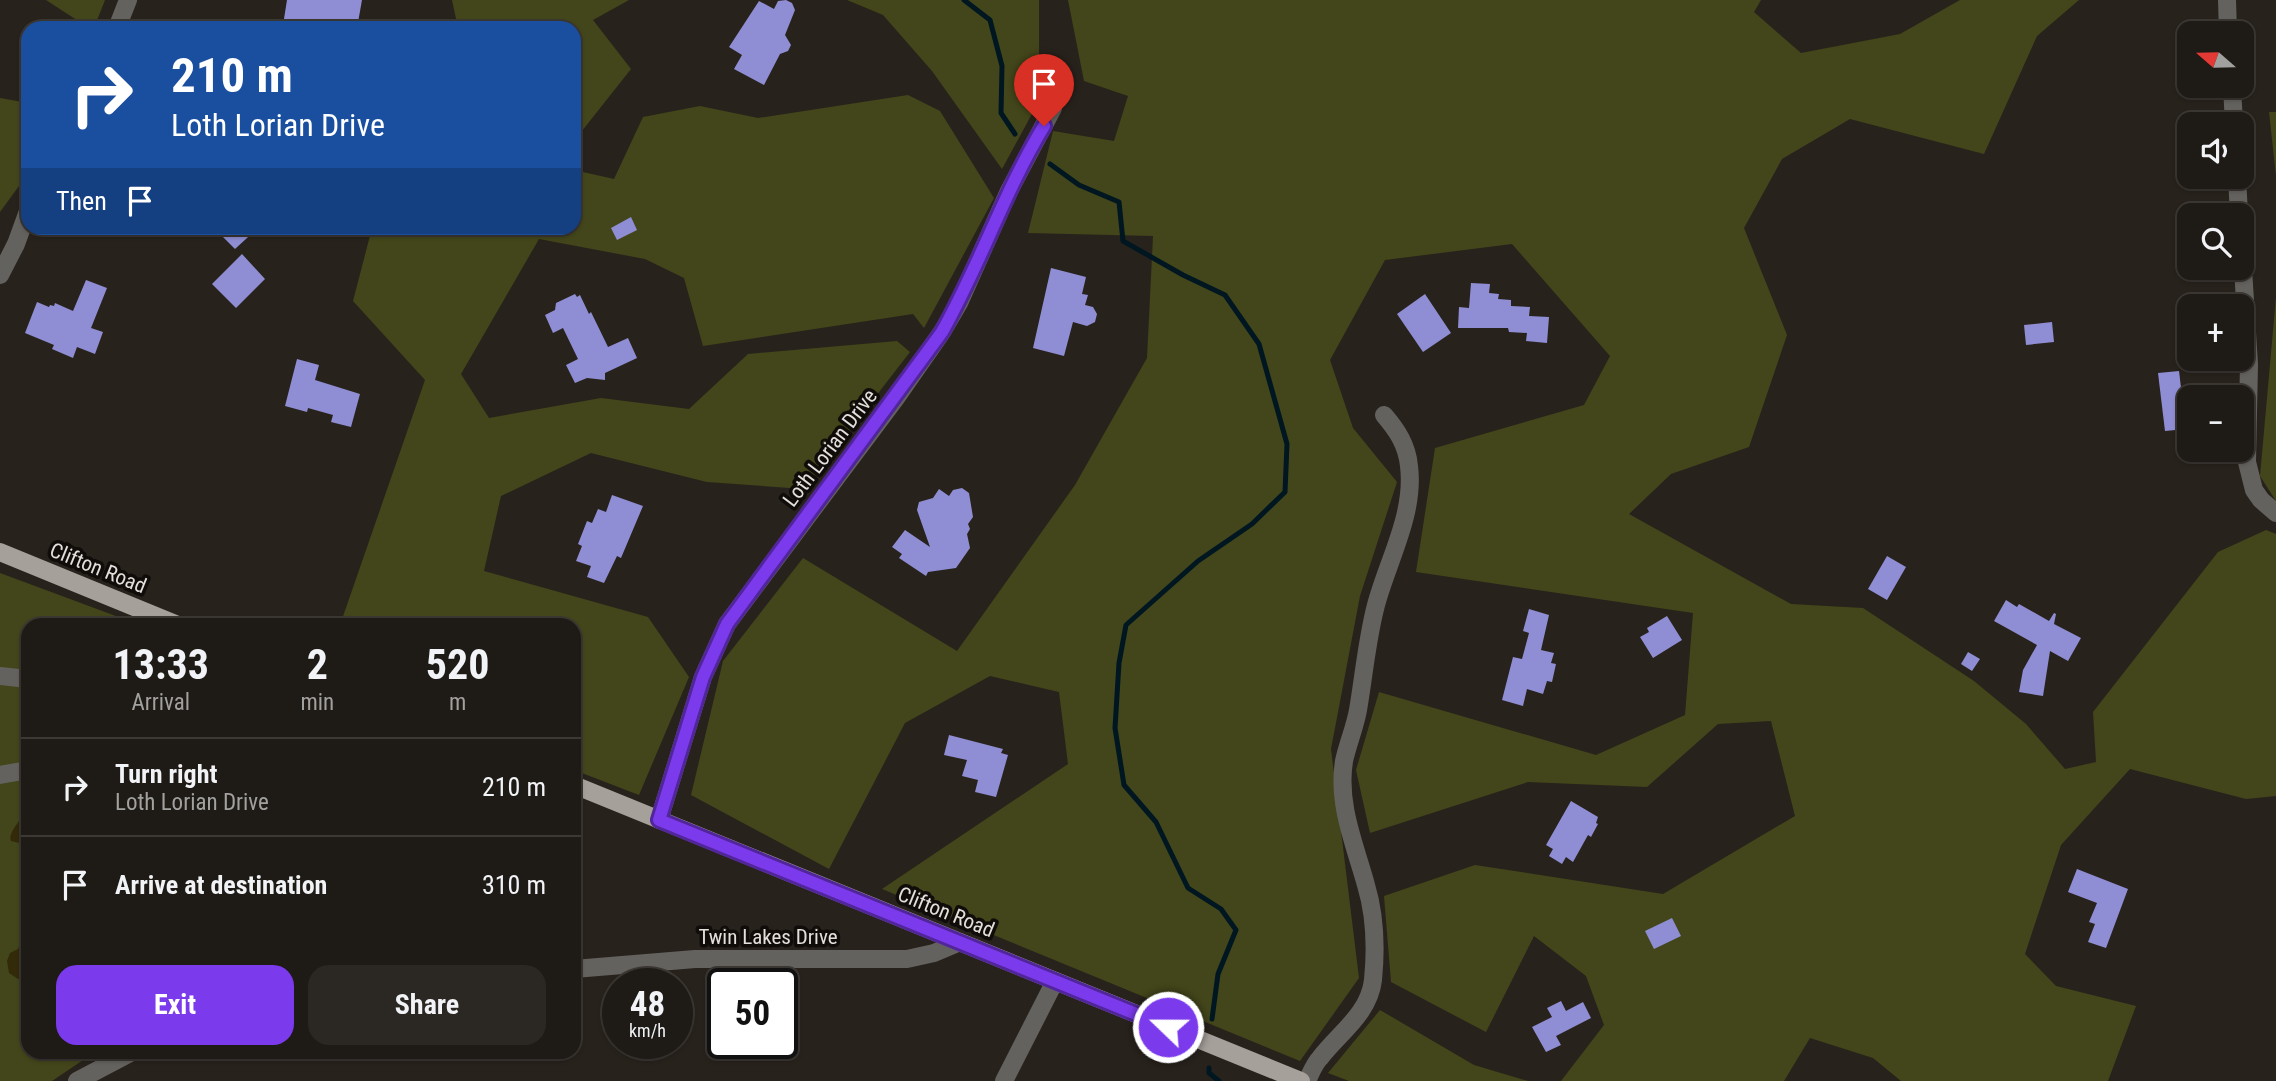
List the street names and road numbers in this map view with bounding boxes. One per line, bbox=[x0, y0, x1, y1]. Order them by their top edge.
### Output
street label: Loth Lorian Drive bbox=[778, 385, 882, 511]
street label: Clifton Road bbox=[46, 538, 150, 598]
street label: Clifton Road bbox=[894, 882, 998, 942]
street label: Twin Lakes Drive bbox=[698, 925, 838, 949]

